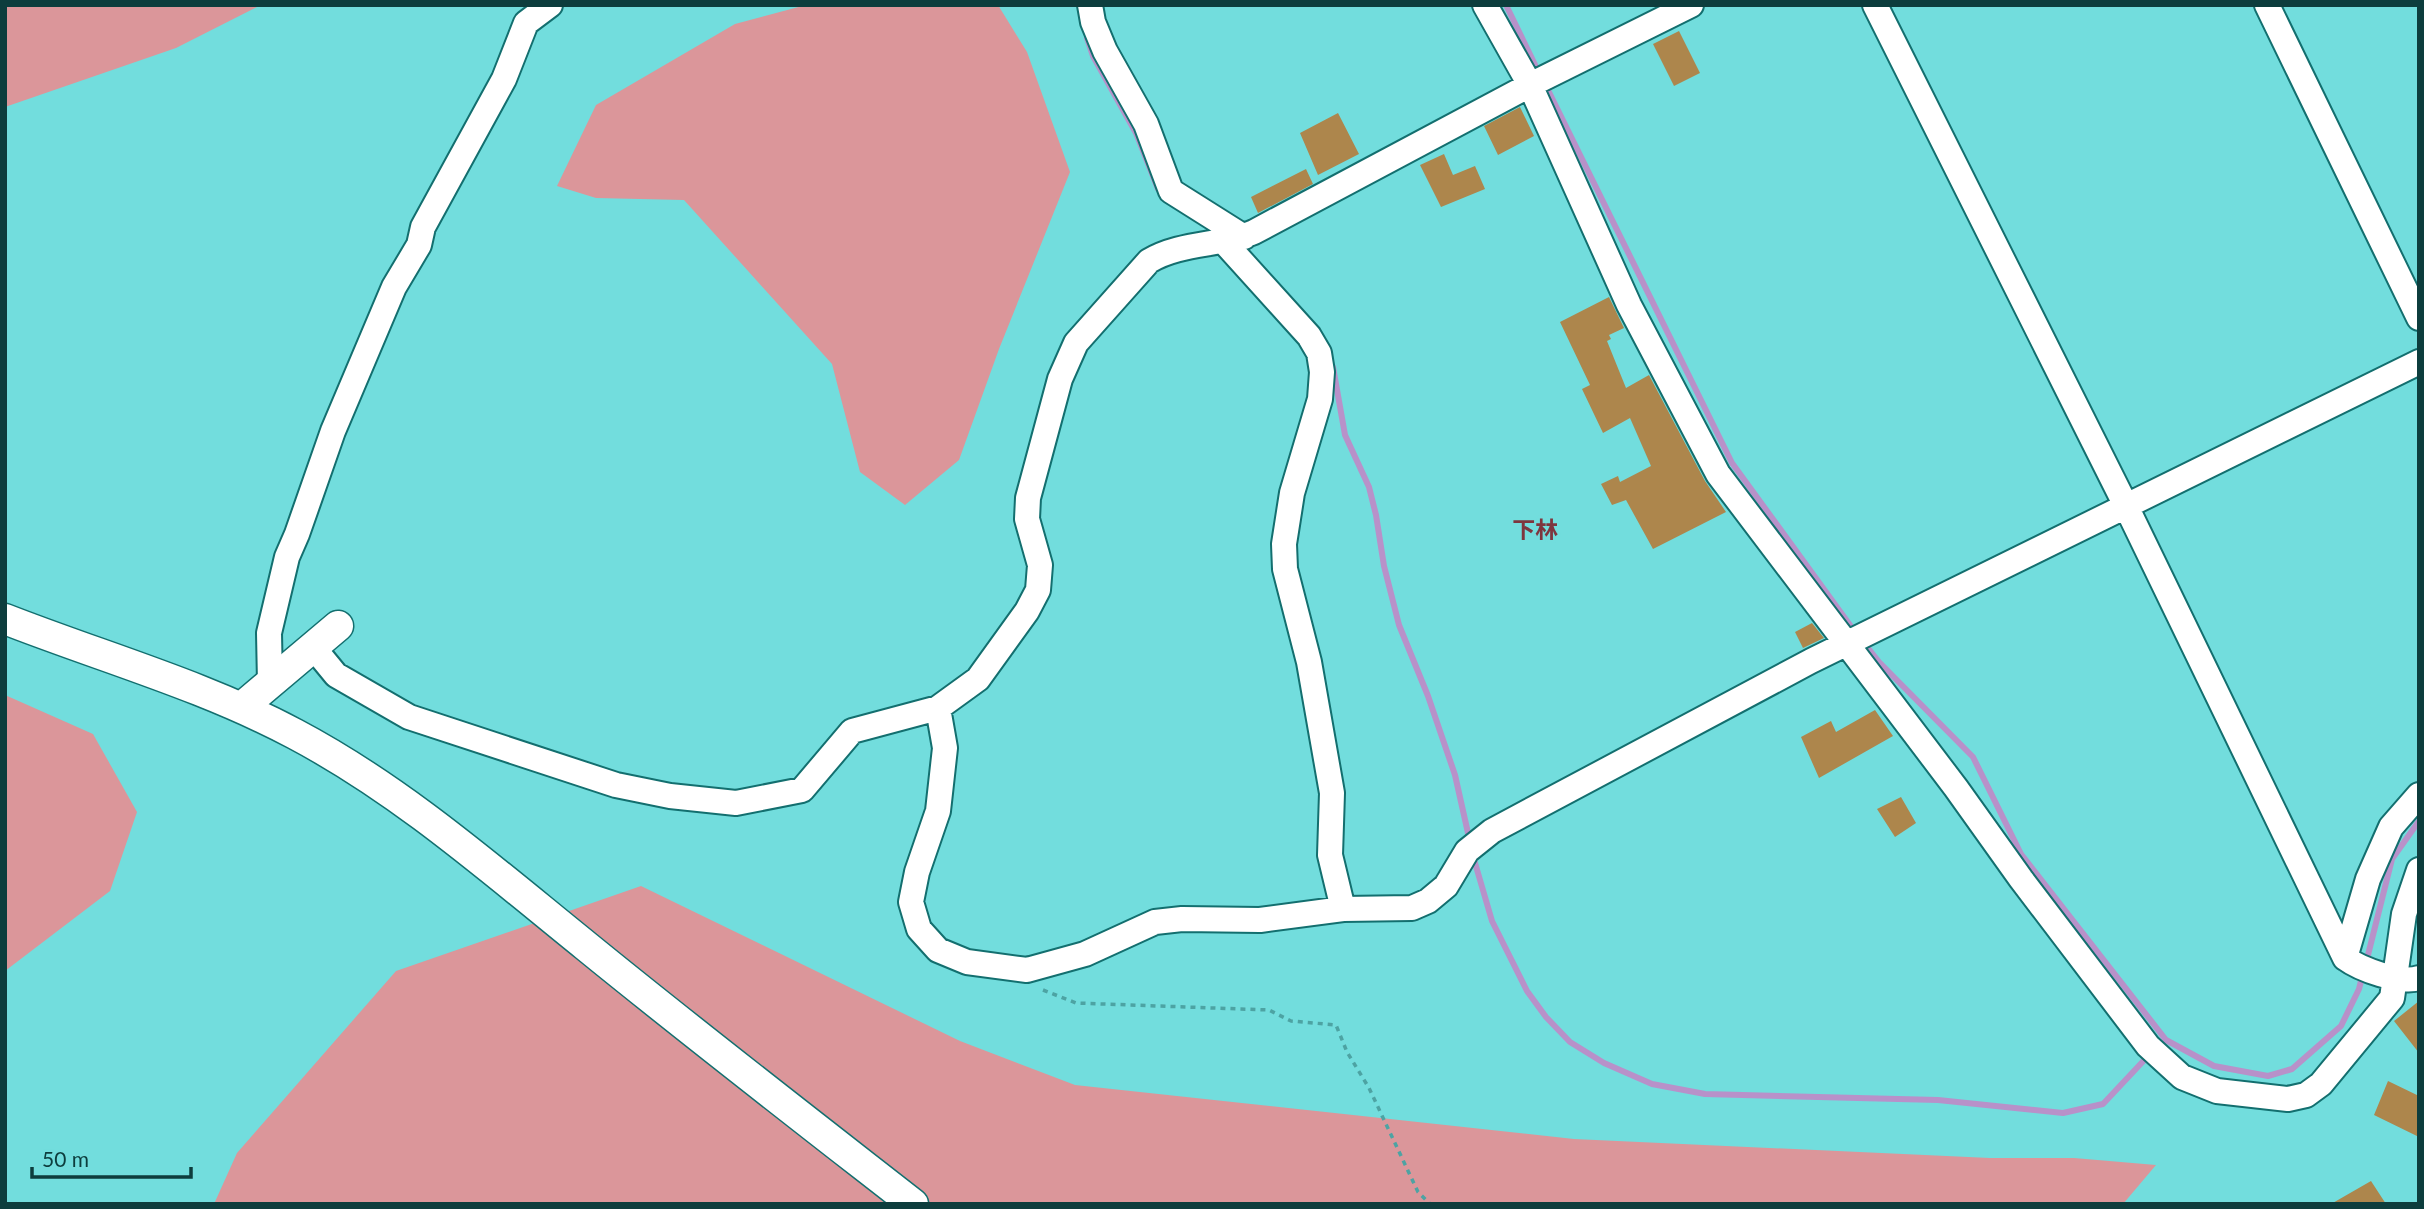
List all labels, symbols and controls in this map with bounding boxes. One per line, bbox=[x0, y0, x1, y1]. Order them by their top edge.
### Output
district label: 下林 bbox=[1512, 515, 1558, 543]
scale bar bbox=[32, 1136, 191, 1180]
text: 50 m bbox=[42, 1146, 89, 1171]

